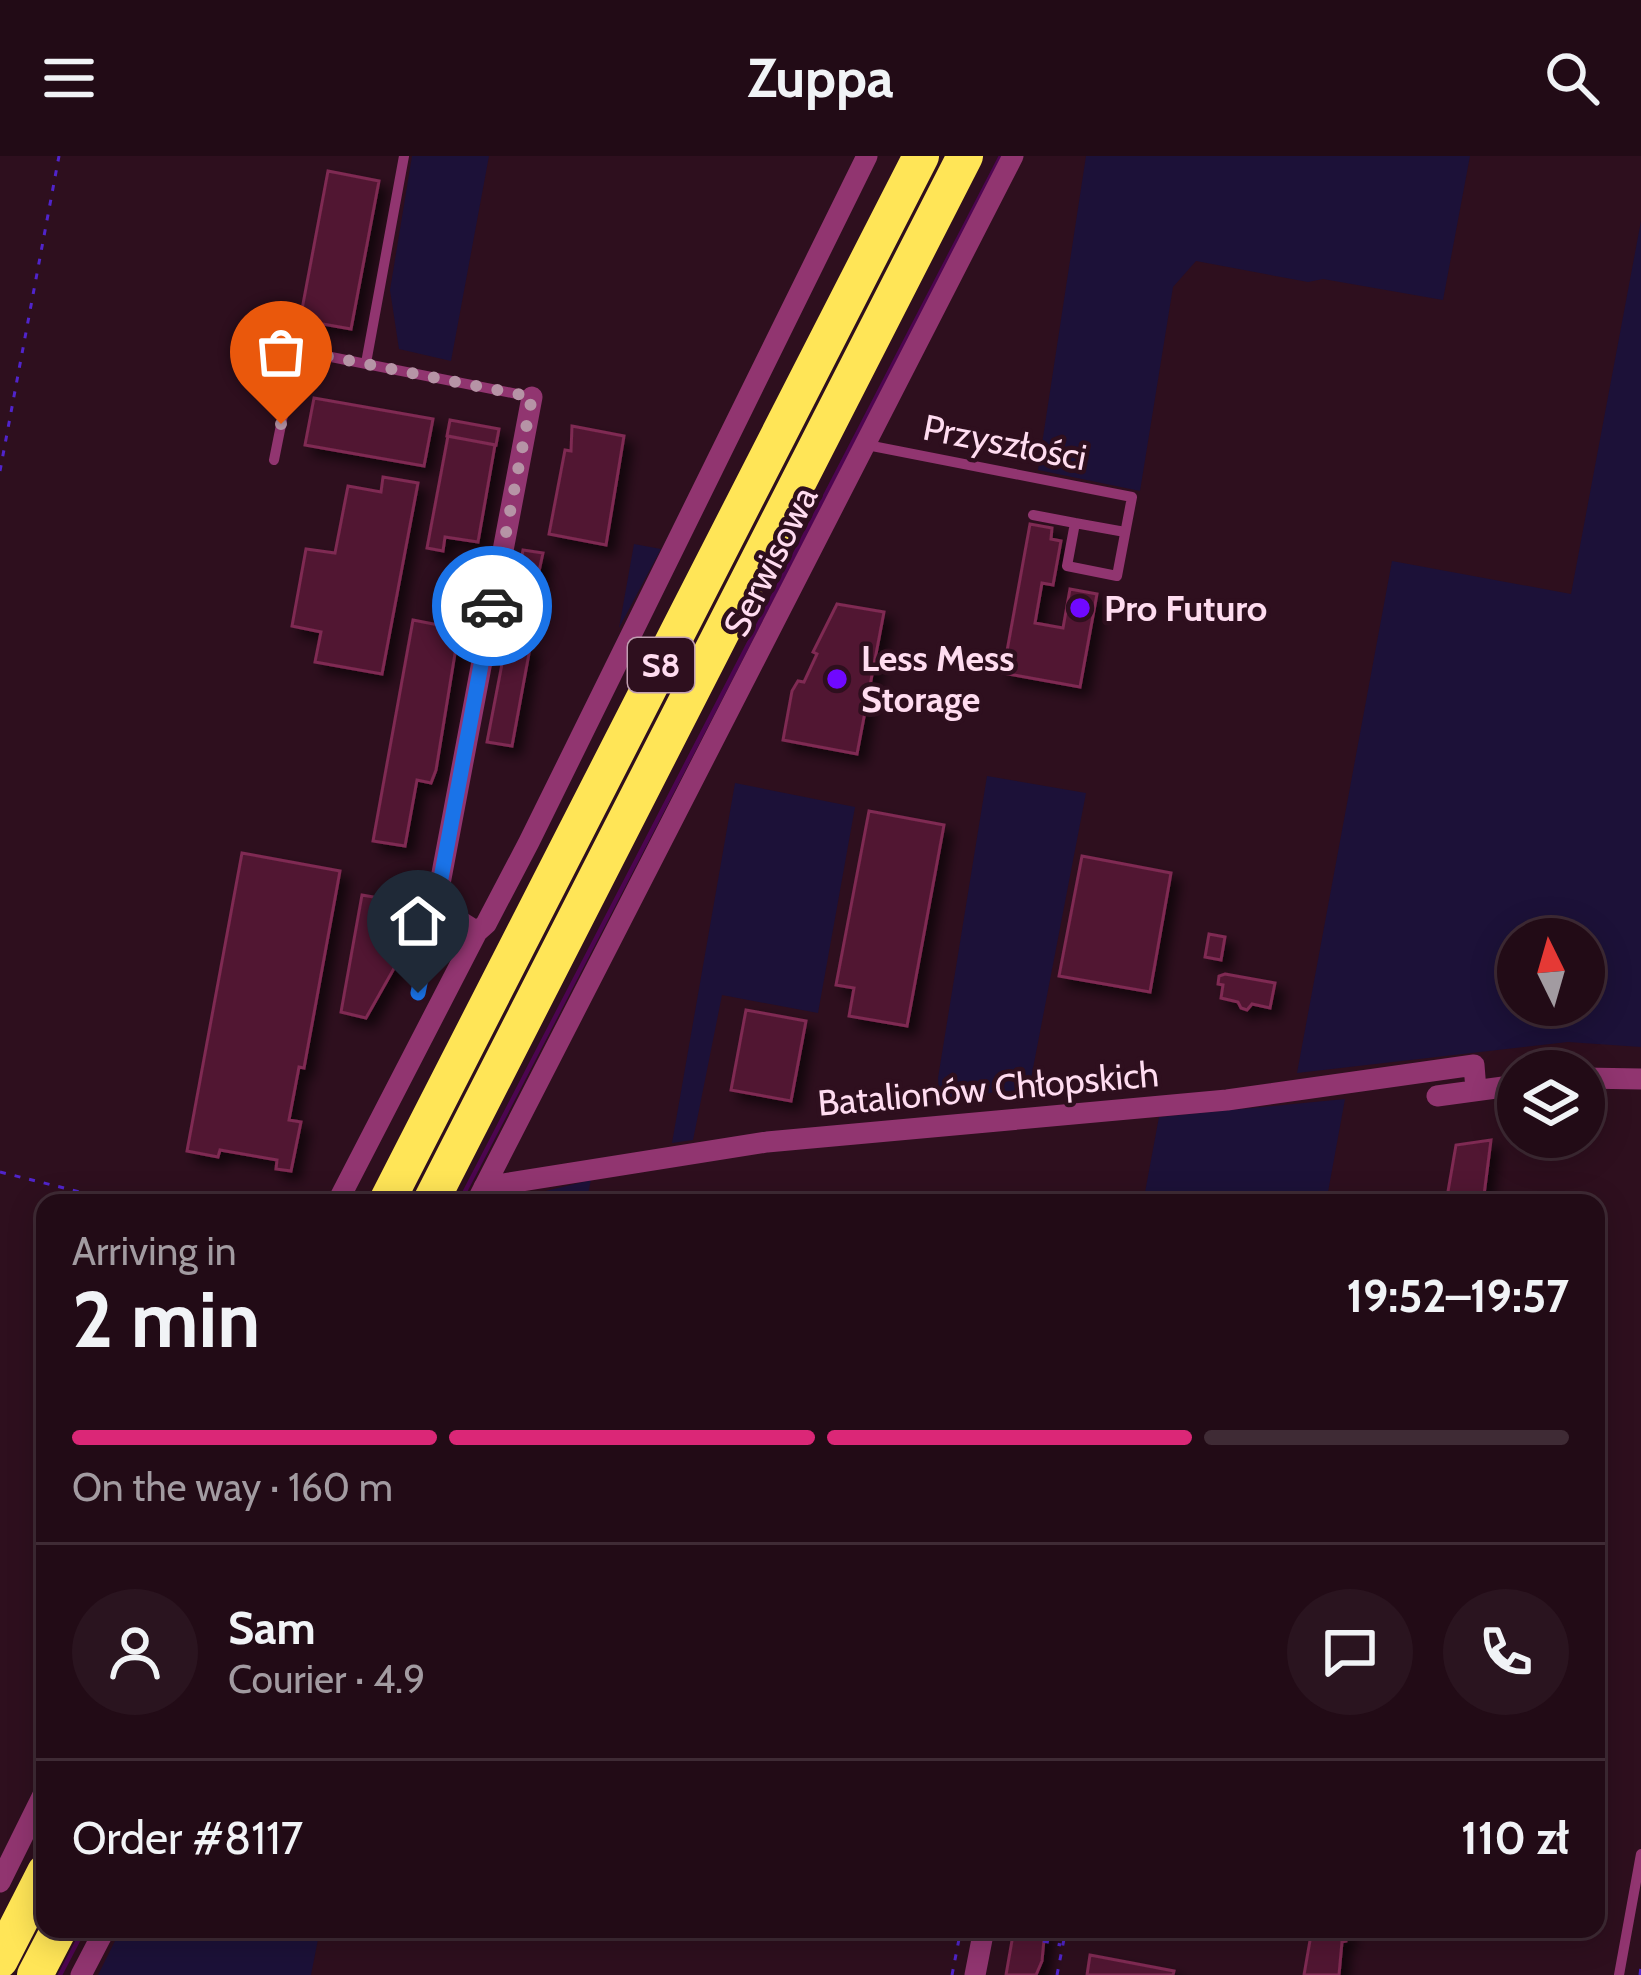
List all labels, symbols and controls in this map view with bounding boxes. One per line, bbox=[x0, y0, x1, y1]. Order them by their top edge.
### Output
icon: menu bbox=[36, 45, 102, 111]
text: Zuppa bbox=[747, 45, 894, 111]
icon: search bbox=[1539, 45, 1605, 111]
pin bbox=[230, 301, 332, 424]
icon: bag bbox=[248, 319, 314, 385]
street label: Przyszłości bbox=[919, 405, 1091, 479]
street label: Serwisowa bbox=[714, 479, 826, 643]
courier bbox=[432, 546, 552, 666]
icon: car bbox=[459, 573, 525, 639]
place label: Pro Futuro bbox=[1104, 586, 1267, 630]
marker: Pro Futuro bbox=[1067, 595, 1093, 621]
place label: Less Mess Storage bbox=[861, 636, 1014, 721]
road number: S8 bbox=[628, 638, 694, 692]
marker: Less Mess Storage bbox=[824, 666, 850, 692]
pin bbox=[367, 870, 469, 993]
icon: home bbox=[385, 888, 451, 954]
north arrow bbox=[1497, 918, 1605, 1026]
map controls bbox=[1497, 918, 1605, 1158]
button: layers bbox=[1497, 1050, 1605, 1158]
street label: Batalionów Chłopskich bbox=[816, 1051, 1160, 1125]
text: Arriving in bbox=[72, 1227, 236, 1275]
text: 19:52–19:57 bbox=[1346, 1269, 1569, 1323]
text: 2 min bbox=[72, 1272, 260, 1367]
text: On the way · 160 m bbox=[72, 1463, 393, 1511]
button: person bbox=[72, 1589, 198, 1715]
button: chat bbox=[1287, 1589, 1413, 1715]
button: phone bbox=[1443, 1589, 1569, 1715]
text: Sam bbox=[228, 1601, 316, 1655]
text: Courier · 4.9 bbox=[228, 1655, 425, 1703]
text: Order #8117 bbox=[72, 1811, 303, 1865]
text: 110 zł bbox=[1461, 1811, 1569, 1865]

